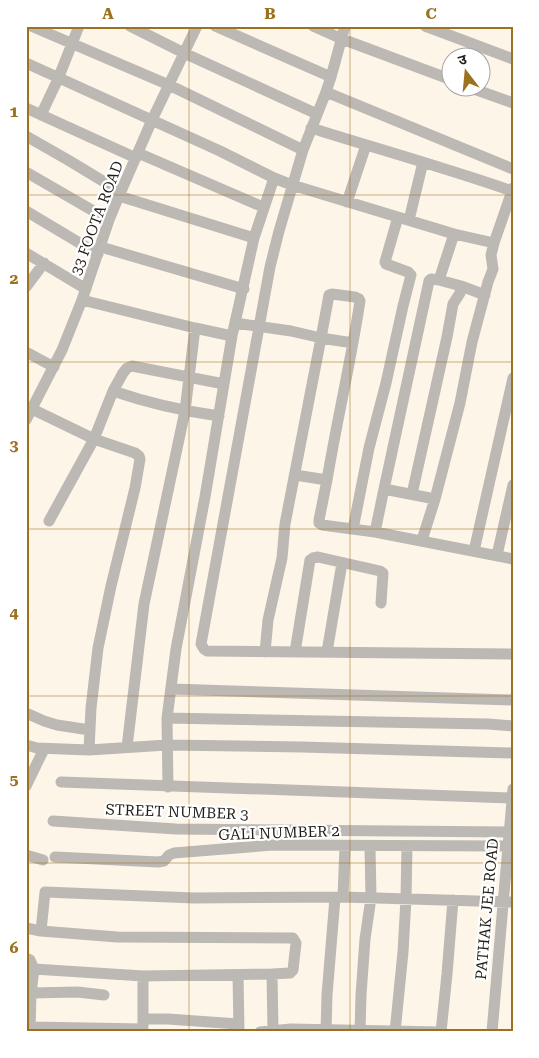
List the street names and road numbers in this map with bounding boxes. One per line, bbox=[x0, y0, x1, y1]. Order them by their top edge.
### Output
street label: 33 FOOTA ROAD bbox=[67, 158, 127, 278]
street label: STREET NUMBER 3 bbox=[105, 801, 249, 823]
street label: GALI NUMBER 2 bbox=[218, 822, 340, 844]
street label: PATHAK JEE ROAD bbox=[472, 837, 502, 981]

